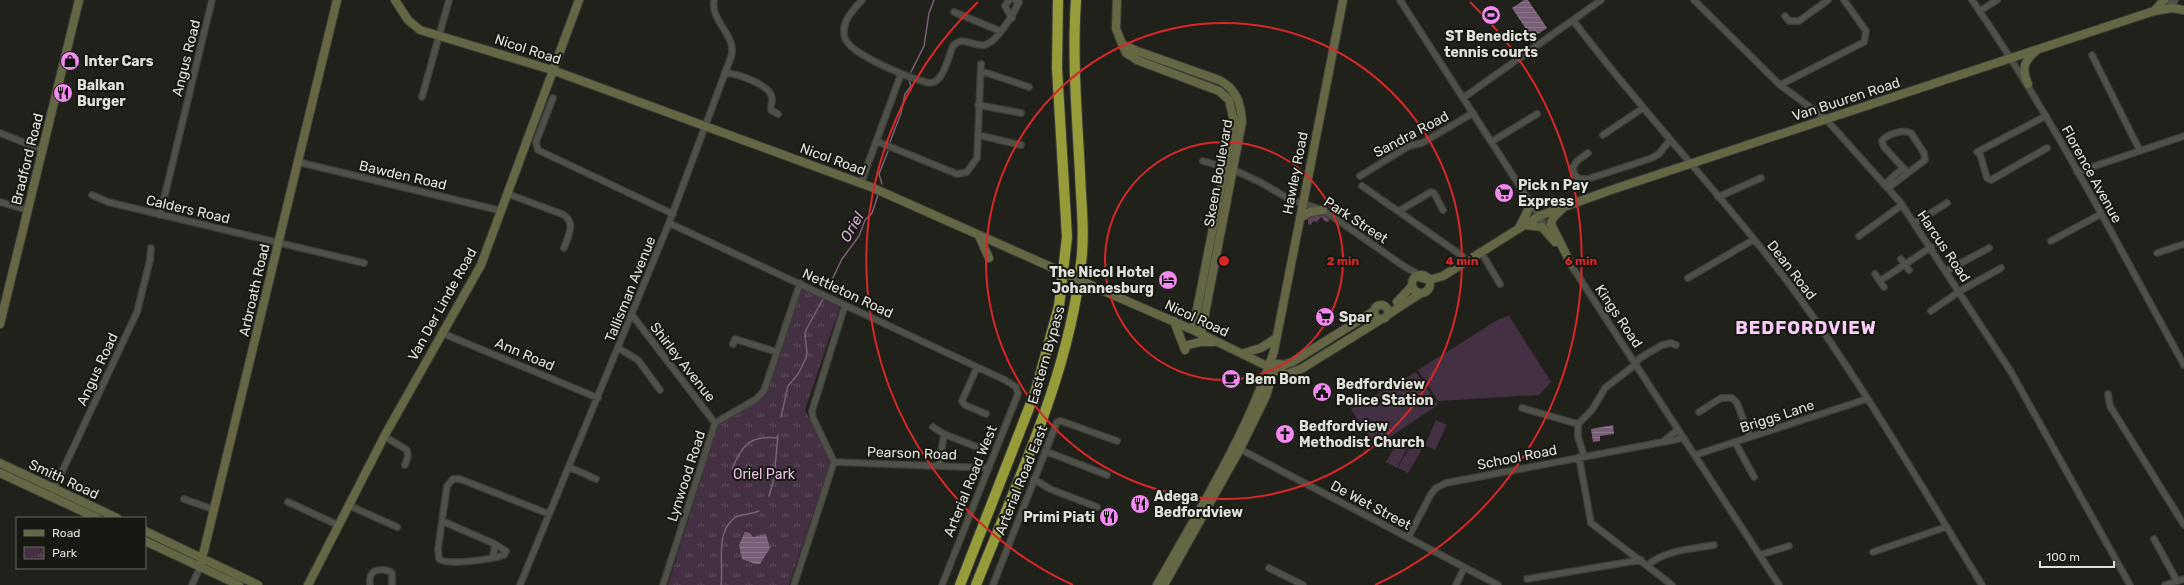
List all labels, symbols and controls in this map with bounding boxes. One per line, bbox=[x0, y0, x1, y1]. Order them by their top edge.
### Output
sports icon: ST Benedicts tennis courts bbox=[1480, 4, 1502, 26]
street label: Angus Road bbox=[169, 18, 204, 98]
place label: ST Benedicts tennis courts bbox=[1444, 28, 1538, 61]
street label: Nicol Road bbox=[492, 31, 563, 68]
shop icon: Inter Cars bbox=[59, 50, 81, 72]
place label: Inter Cars bbox=[84, 53, 154, 70]
street label: Van Buuren Road bbox=[1790, 74, 1902, 125]
place label: Balkan Burger bbox=[77, 77, 126, 110]
restaurant icon: Balkan Burger bbox=[52, 82, 74, 104]
street label: Sandra Road bbox=[1371, 108, 1452, 161]
street label: Bradford Road bbox=[8, 111, 47, 207]
street label: Skeen Boulevard bbox=[1201, 118, 1236, 228]
street label: Florence Avenue bbox=[2058, 123, 2125, 226]
street label: Hawley Road bbox=[1279, 130, 1312, 216]
street label: Nicol Road bbox=[798, 140, 868, 179]
street label: Bawden Road bbox=[357, 157, 448, 194]
place label: Pick n Pay Express bbox=[1518, 177, 1589, 210]
supermarket icon: Pick n Pay Express bbox=[1493, 182, 1515, 204]
street label: Calders Road bbox=[144, 192, 232, 227]
street label: Park Street bbox=[1321, 193, 1391, 248]
street label: Harcus Road bbox=[1913, 207, 1974, 285]
water label: Oriel bbox=[836, 209, 868, 245]
street label: Tallisman Avenue bbox=[601, 234, 659, 345]
street label: Dean Road bbox=[1763, 237, 1820, 303]
street label: Arbroath Road bbox=[236, 242, 273, 338]
street label: Van Der Linde Road bbox=[404, 245, 481, 364]
centre of rings bbox=[1217, 254, 1231, 268]
text: 2 min bbox=[1327, 254, 1360, 268]
text: 4 min bbox=[1446, 254, 1479, 268]
text: 6 min bbox=[1565, 254, 1598, 268]
place label: The Nicol Hotel Johannesburg bbox=[1049, 264, 1154, 297]
street label: Nettleton Road bbox=[800, 265, 896, 322]
hotel icon: The Nicol Hotel Johannesburg bbox=[1157, 269, 1179, 291]
street label: Kings Road bbox=[1591, 282, 1646, 351]
street label: Nicol Road bbox=[1162, 296, 1232, 341]
street label: Eastern Bypass bbox=[1024, 304, 1069, 406]
supermarket icon: Spar bbox=[1314, 306, 1336, 328]
place label: Spar bbox=[1339, 309, 1372, 326]
district label: BEDFORDVIEW bbox=[1735, 317, 1877, 339]
street label: Shirley Avenue bbox=[646, 319, 719, 406]
street label: Angus Road bbox=[73, 330, 122, 408]
street label: Ann Road bbox=[493, 334, 557, 375]
cafe icon: Bem Bom bbox=[1220, 368, 1242, 390]
place label: Bem Bom bbox=[1245, 371, 1310, 388]
place label: Bedfordview Police Station bbox=[1336, 376, 1434, 409]
public building icon: Bedfordview Police Station bbox=[1311, 381, 1333, 403]
street label: Briggs Lane bbox=[1738, 396, 1817, 437]
place label: Bedfordview Methodist Church bbox=[1299, 418, 1425, 451]
street label: Arterial Road West bbox=[940, 422, 1001, 540]
street label: Arterial Road East bbox=[992, 422, 1051, 537]
church icon: Bedfordview Methodist Church bbox=[1274, 423, 1296, 445]
street label: Lynwood Road bbox=[664, 428, 709, 524]
street label: School Road bbox=[1476, 441, 1558, 474]
street label: Pearson Road bbox=[867, 443, 957, 464]
street label: Smith Road bbox=[26, 456, 101, 503]
park label: Oriel Park bbox=[733, 466, 796, 483]
street label: De Wet Street bbox=[1328, 477, 1414, 534]
place label: Adega Bedfordview bbox=[1154, 488, 1243, 521]
restaurant icon: Adega Bedfordview bbox=[1129, 493, 1151, 515]
restaurant icon: Primi Piati bbox=[1098, 506, 1120, 528]
place label: Primi Piati bbox=[1023, 509, 1095, 526]
legend bbox=[16, 517, 146, 569]
text: Road bbox=[52, 526, 80, 540]
scale bar bbox=[2040, 543, 2114, 569]
text: Park bbox=[52, 546, 78, 560]
text: 100 m bbox=[2046, 550, 2080, 564]

